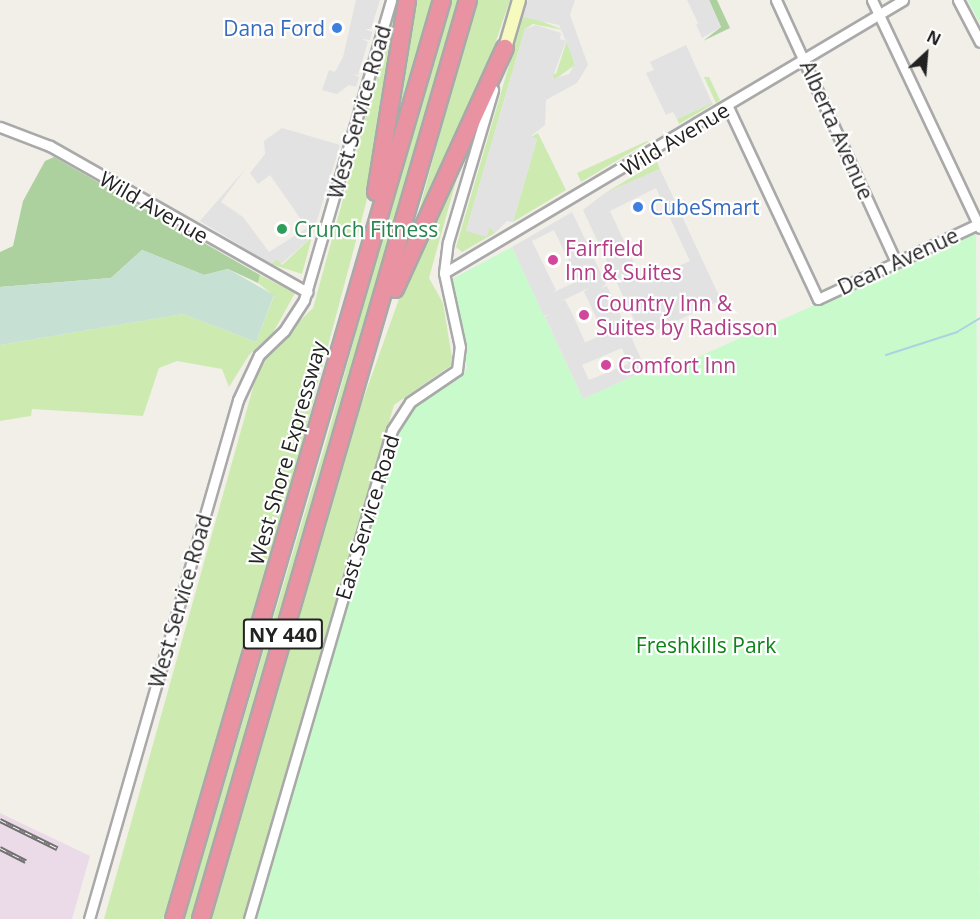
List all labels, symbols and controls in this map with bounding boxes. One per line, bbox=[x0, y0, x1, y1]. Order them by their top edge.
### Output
place label: Dana Ford bbox=[223, 15, 325, 41]
marker: Dana Ford bbox=[330, 21, 344, 35]
street label: West Service Road bbox=[322, 22, 396, 202]
north arrow bbox=[896, 24, 956, 84]
text: N bbox=[923, 25, 945, 51]
street label: Alberta Avenue bbox=[795, 57, 879, 203]
street label: Wild Avenue bbox=[616, 97, 734, 181]
street label: Wild Avenue bbox=[95, 166, 213, 248]
place label: CubeSmart bbox=[650, 194, 759, 220]
marker: CubeSmart bbox=[631, 200, 645, 214]
place label: Crunch Fitness bbox=[294, 216, 438, 242]
marker: Crunch Fitness bbox=[275, 222, 289, 236]
street label: Dean Avenue bbox=[834, 222, 962, 300]
place label: Fairfield Inn & Suites bbox=[565, 235, 682, 285]
marker: Fairfield Inn & Suites bbox=[546, 253, 560, 267]
place label: Country Inn & Suites by Radisson bbox=[596, 290, 778, 340]
marker: Country Inn & Suites by Radisson bbox=[577, 308, 591, 322]
street label: West Shore Expressway bbox=[243, 338, 331, 568]
place label: Comfort Inn bbox=[618, 352, 736, 378]
marker: Comfort Inn bbox=[599, 358, 613, 372]
street label: East Service Road bbox=[330, 431, 404, 603]
street label: West Service Road bbox=[143, 511, 217, 691]
road number: NY 440 bbox=[242, 617, 324, 651]
park label: Freshkills Park bbox=[636, 632, 776, 658]

